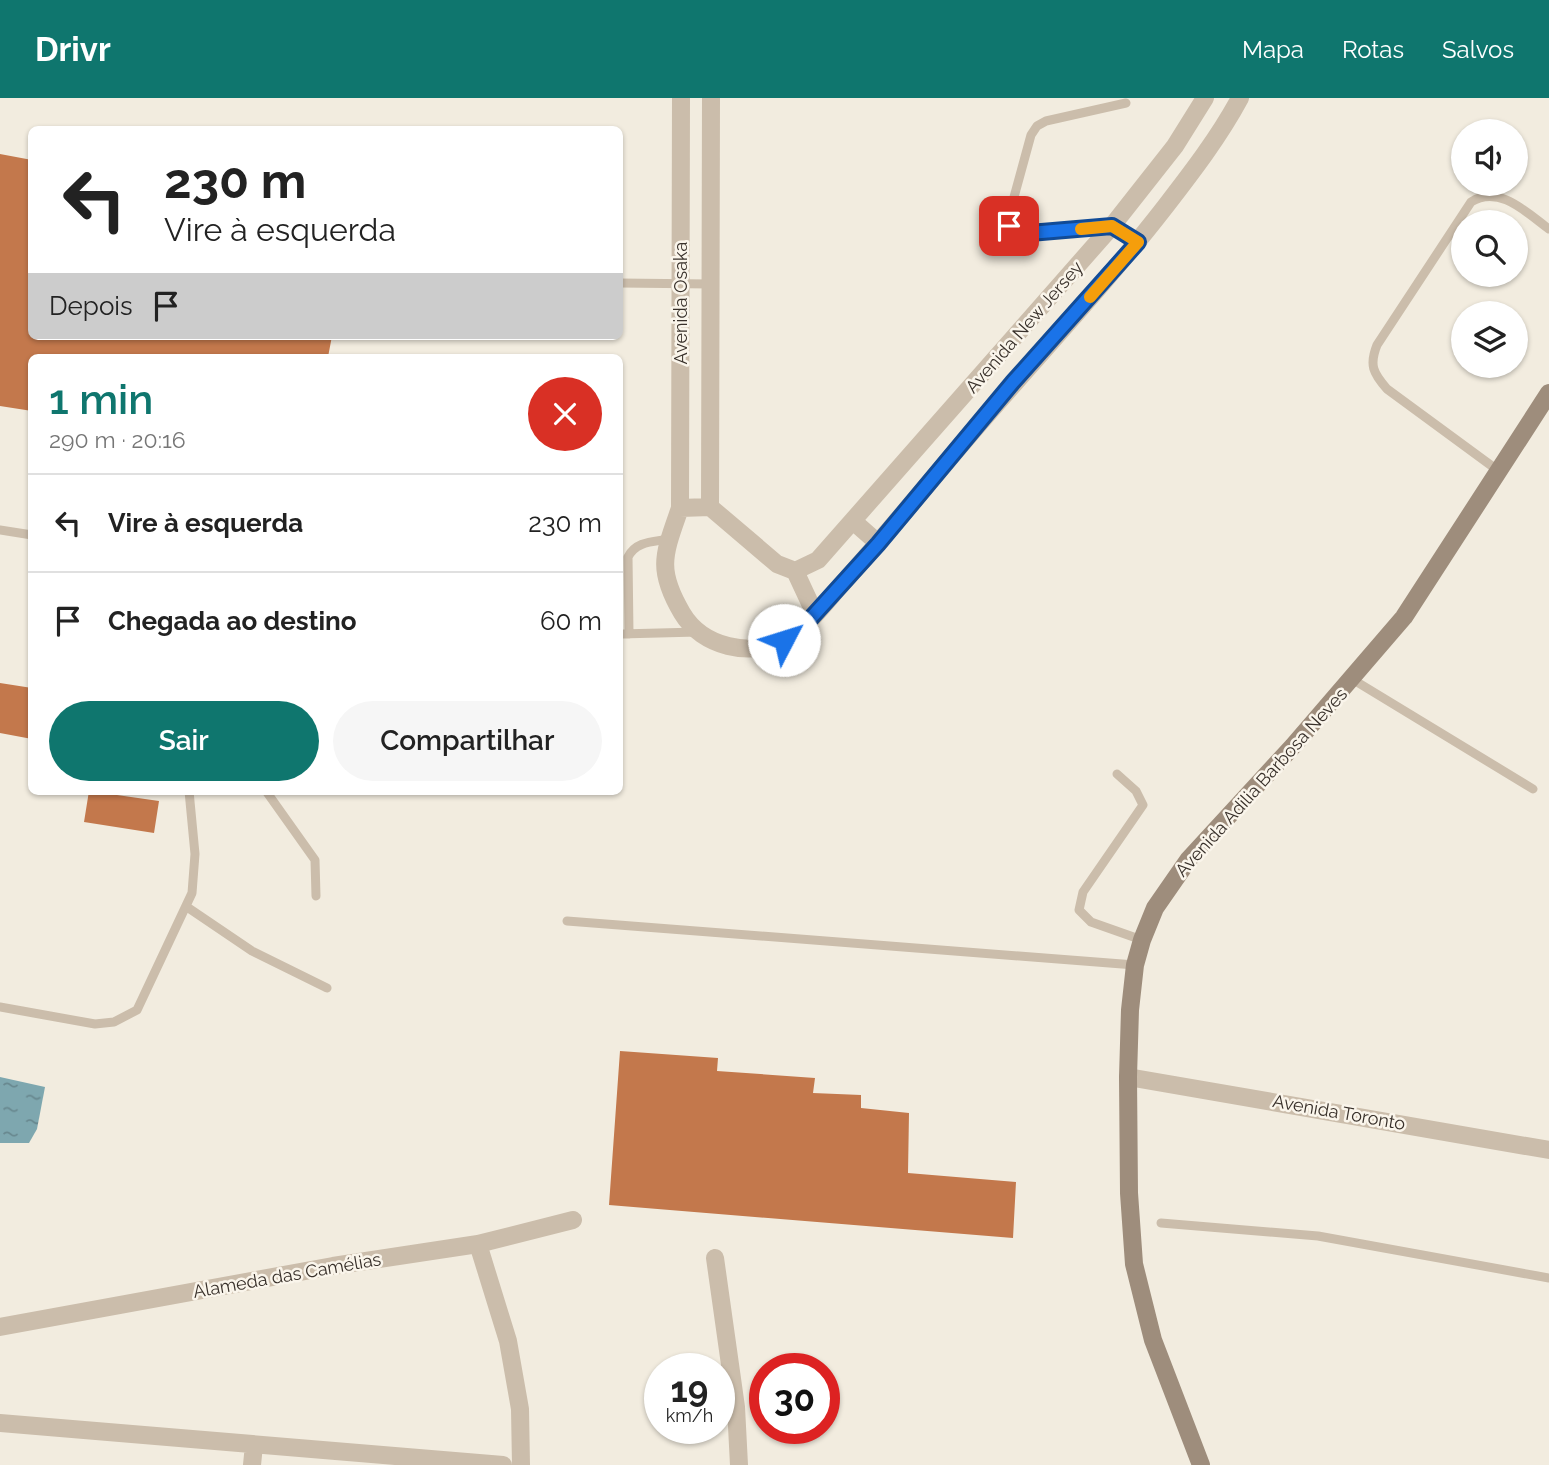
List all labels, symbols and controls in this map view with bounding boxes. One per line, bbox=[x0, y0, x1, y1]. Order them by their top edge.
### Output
text: Drivr bbox=[35, 30, 111, 69]
text: Mapa bbox=[1242, 35, 1304, 64]
text: Rotas bbox=[1342, 35, 1404, 64]
text: Salvos bbox=[1442, 35, 1514, 64]
map controls bbox=[1451, 119, 1528, 378]
button: sound bbox=[1451, 119, 1528, 196]
text: 230 m bbox=[164, 152, 306, 209]
icon: left bbox=[49, 154, 140, 245]
pin bbox=[979, 196, 1039, 256]
icon: arrive bbox=[990, 207, 1028, 245]
button: search bbox=[1451, 210, 1528, 287]
text: Vire à esquerda bbox=[164, 211, 396, 248]
street label: Avenida Osaka bbox=[670, 242, 691, 364]
street label: Avenida New Jersey bbox=[961, 257, 1087, 397]
icon: arrive bbox=[147, 287, 185, 325]
text: Depois bbox=[49, 291, 133, 321]
button: layers bbox=[1451, 301, 1528, 378]
text: 1 min bbox=[49, 375, 153, 424]
button: close bbox=[528, 377, 602, 451]
text: 290 m · 20:16 bbox=[49, 426, 186, 453]
icon: left bbox=[49, 504, 87, 542]
text: Vire à esquerda bbox=[108, 508, 303, 538]
text: 230 m bbox=[528, 508, 602, 538]
icon: arrive bbox=[49, 602, 87, 640]
position arrow bbox=[747, 603, 821, 677]
text: Chegada ao destino bbox=[108, 606, 357, 636]
text: 60 m bbox=[540, 606, 602, 636]
street label: Avenida Adilia Barbosa Neves bbox=[1171, 683, 1352, 881]
button: Sair bbox=[49, 701, 319, 781]
button: Compartilhar bbox=[333, 701, 602, 781]
street label: Avenida Toronto bbox=[1271, 1090, 1407, 1134]
street label: Alameda das Camélias bbox=[191, 1248, 383, 1302]
speed limit sign: 30 bbox=[749, 1353, 840, 1444]
text: 19 bbox=[671, 1369, 708, 1410]
text: km/h bbox=[666, 1405, 713, 1426]

